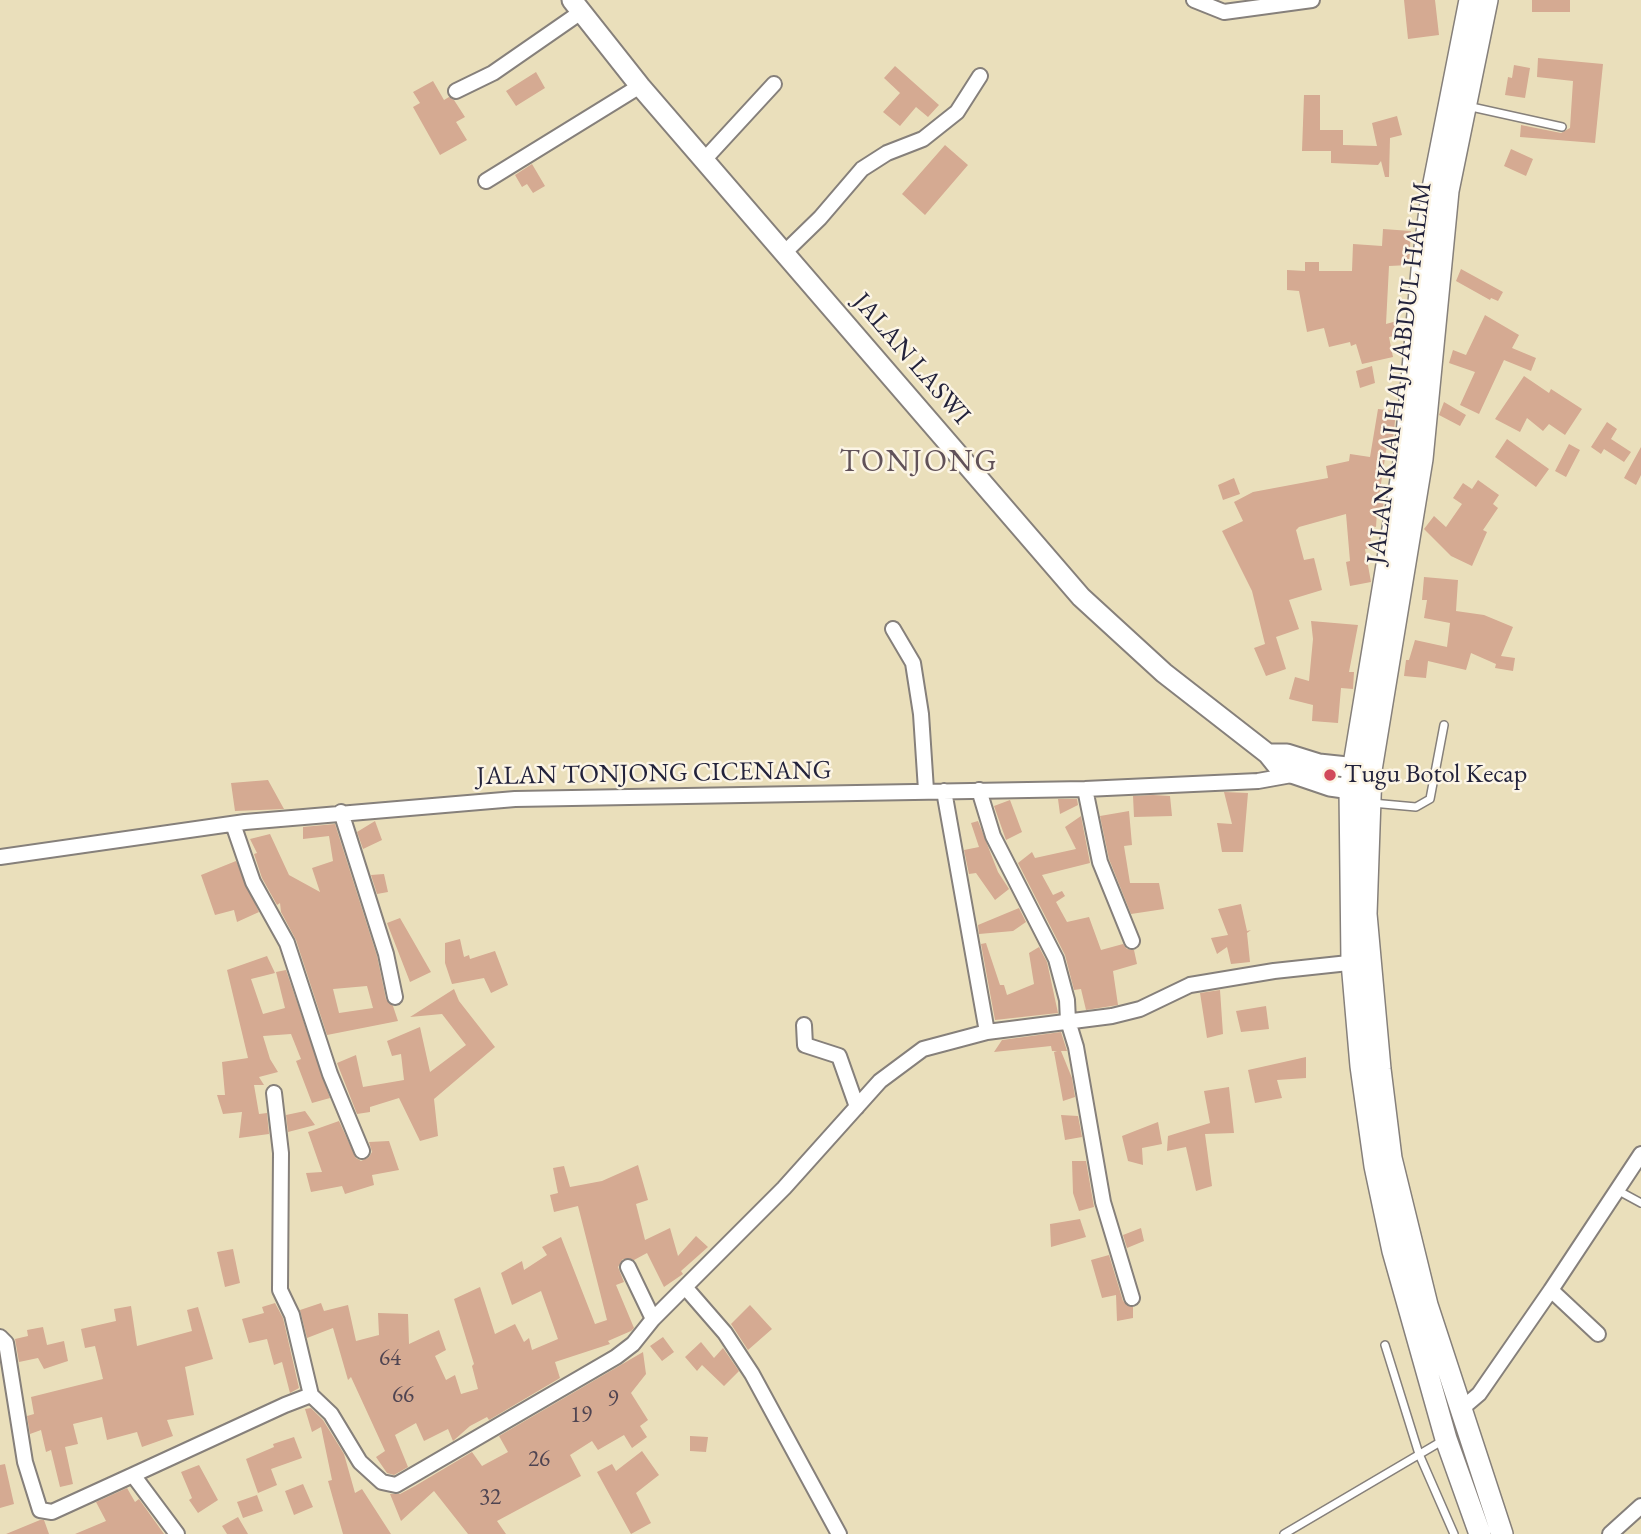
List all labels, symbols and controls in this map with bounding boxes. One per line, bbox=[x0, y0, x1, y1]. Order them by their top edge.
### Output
street label: JALAN KIAI HAJI ABDUL HALIM bbox=[1361, 180, 1439, 566]
street label: JALAN LASWI bbox=[846, 287, 976, 431]
district label: TONJONG bbox=[840, 445, 998, 481]
street label: JALAN TONJONG CICENANG bbox=[476, 755, 832, 793]
place label: Tugu Botol Kecap bbox=[1344, 759, 1527, 791]
marker: Tugu Botol Kecap bbox=[1322, 767, 1338, 783]
house number: 64 bbox=[379, 1345, 401, 1373]
house number: 66 bbox=[392, 1382, 414, 1410]
house number: 9 bbox=[607, 1386, 619, 1414]
house number: 19 bbox=[570, 1402, 592, 1430]
house number: 26 bbox=[528, 1446, 550, 1474]
house number: 32 bbox=[479, 1484, 501, 1512]

